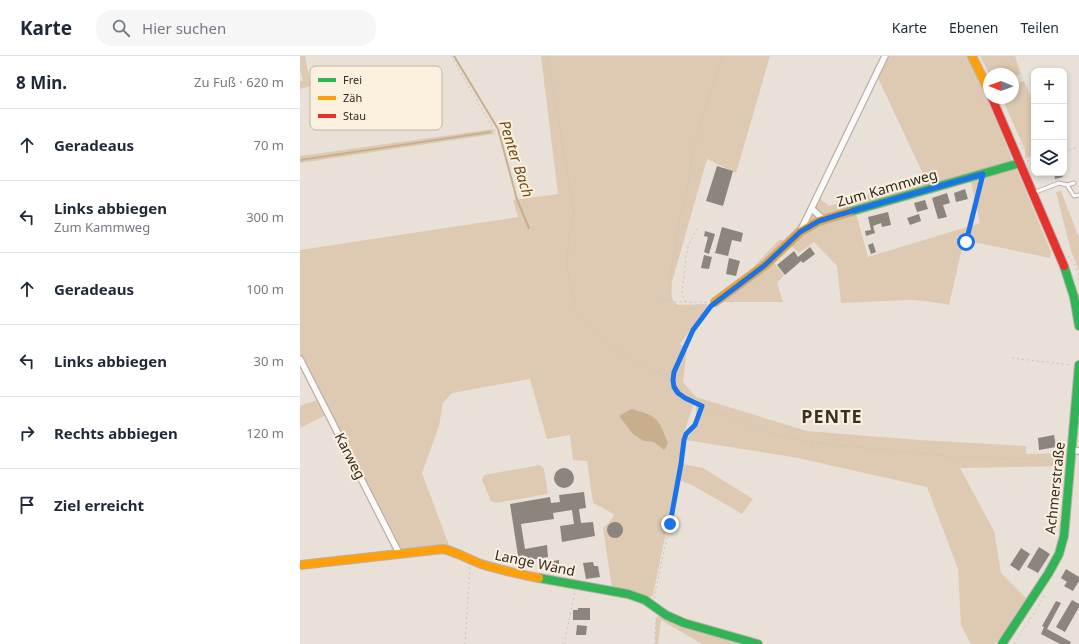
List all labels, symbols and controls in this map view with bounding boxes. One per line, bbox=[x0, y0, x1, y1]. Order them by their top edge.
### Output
search box bbox=[96, 10, 376, 46]
text: Karte bbox=[20, 15, 72, 41]
icon: search bbox=[110, 17, 132, 39]
text: Hier suchen bbox=[142, 18, 226, 38]
text: Karte bbox=[892, 18, 927, 37]
text: Ebenen bbox=[949, 18, 999, 37]
text: Teilen bbox=[1021, 18, 1059, 37]
legend bbox=[310, 66, 442, 130]
north arrow bbox=[983, 68, 1019, 104]
map controls bbox=[1031, 68, 1067, 176]
button: + bbox=[1031, 68, 1067, 104]
text: 8 Min. bbox=[16, 71, 67, 94]
text: Frei bbox=[343, 72, 362, 87]
text: Zu Fuß · 620 m bbox=[194, 73, 284, 91]
text: Zäh bbox=[343, 90, 362, 105]
button: − bbox=[1031, 104, 1067, 140]
text: Stau bbox=[343, 108, 366, 123]
water label: Penter Bach bbox=[495, 118, 539, 200]
icon: ahead bbox=[16, 134, 38, 156]
text: Geradeaus bbox=[54, 135, 134, 155]
text: 70 m bbox=[254, 136, 284, 154]
button: layers bbox=[1031, 140, 1067, 176]
street label: Zum Kammweg bbox=[834, 164, 939, 211]
text: Links abbiegen bbox=[54, 198, 167, 218]
icon: left bbox=[16, 206, 38, 228]
text: 300 m bbox=[246, 208, 284, 226]
text: Zum Kammweg bbox=[54, 218, 150, 236]
route start bbox=[957, 233, 975, 251]
icon: ahead bbox=[16, 278, 38, 300]
text: Geradeaus bbox=[54, 279, 134, 299]
text: 100 m bbox=[246, 280, 284, 298]
icon: left bbox=[16, 350, 38, 372]
text: Links abbiegen bbox=[54, 351, 167, 371]
text: 30 m bbox=[254, 352, 284, 370]
district label: PENTE bbox=[801, 404, 863, 428]
icon: right bbox=[16, 422, 38, 444]
text: Rechts abbiegen bbox=[54, 423, 178, 443]
text: 120 m bbox=[246, 424, 284, 442]
street label: Karweg bbox=[331, 429, 370, 482]
street label: Achmerstraße bbox=[1040, 441, 1069, 535]
icon: arrive bbox=[16, 494, 38, 516]
text: Ziel erreicht bbox=[54, 495, 144, 515]
route end bbox=[661, 515, 679, 533]
street label: Lange Wand bbox=[493, 545, 577, 580]

